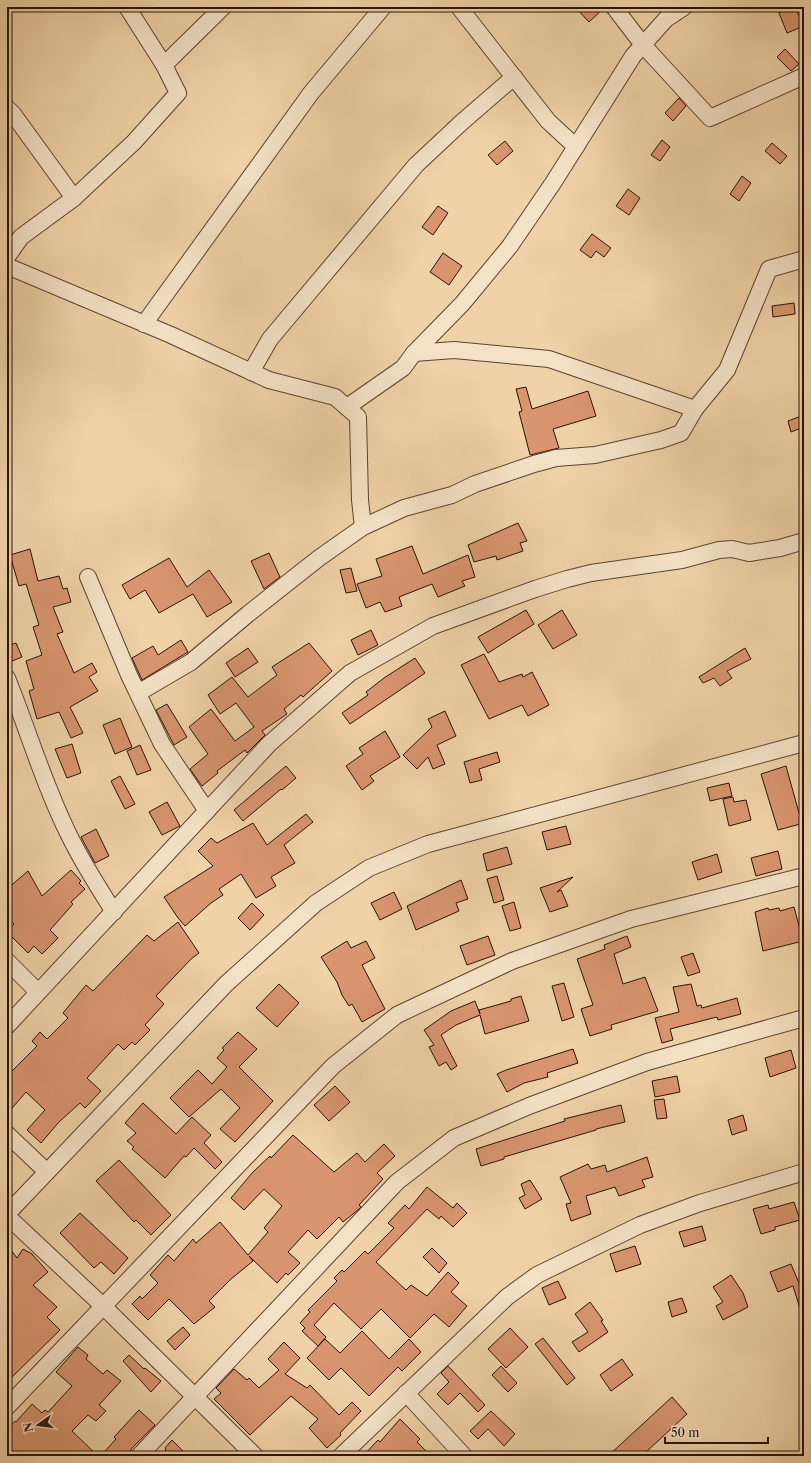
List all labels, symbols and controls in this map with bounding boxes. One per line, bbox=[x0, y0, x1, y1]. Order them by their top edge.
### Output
north arrow bbox=[18, 1405, 58, 1445]
scale bar bbox=[665, 1419, 768, 1445]
text: N bbox=[20, 1421, 36, 1434]
text: 50 m bbox=[671, 1425, 700, 1440]

